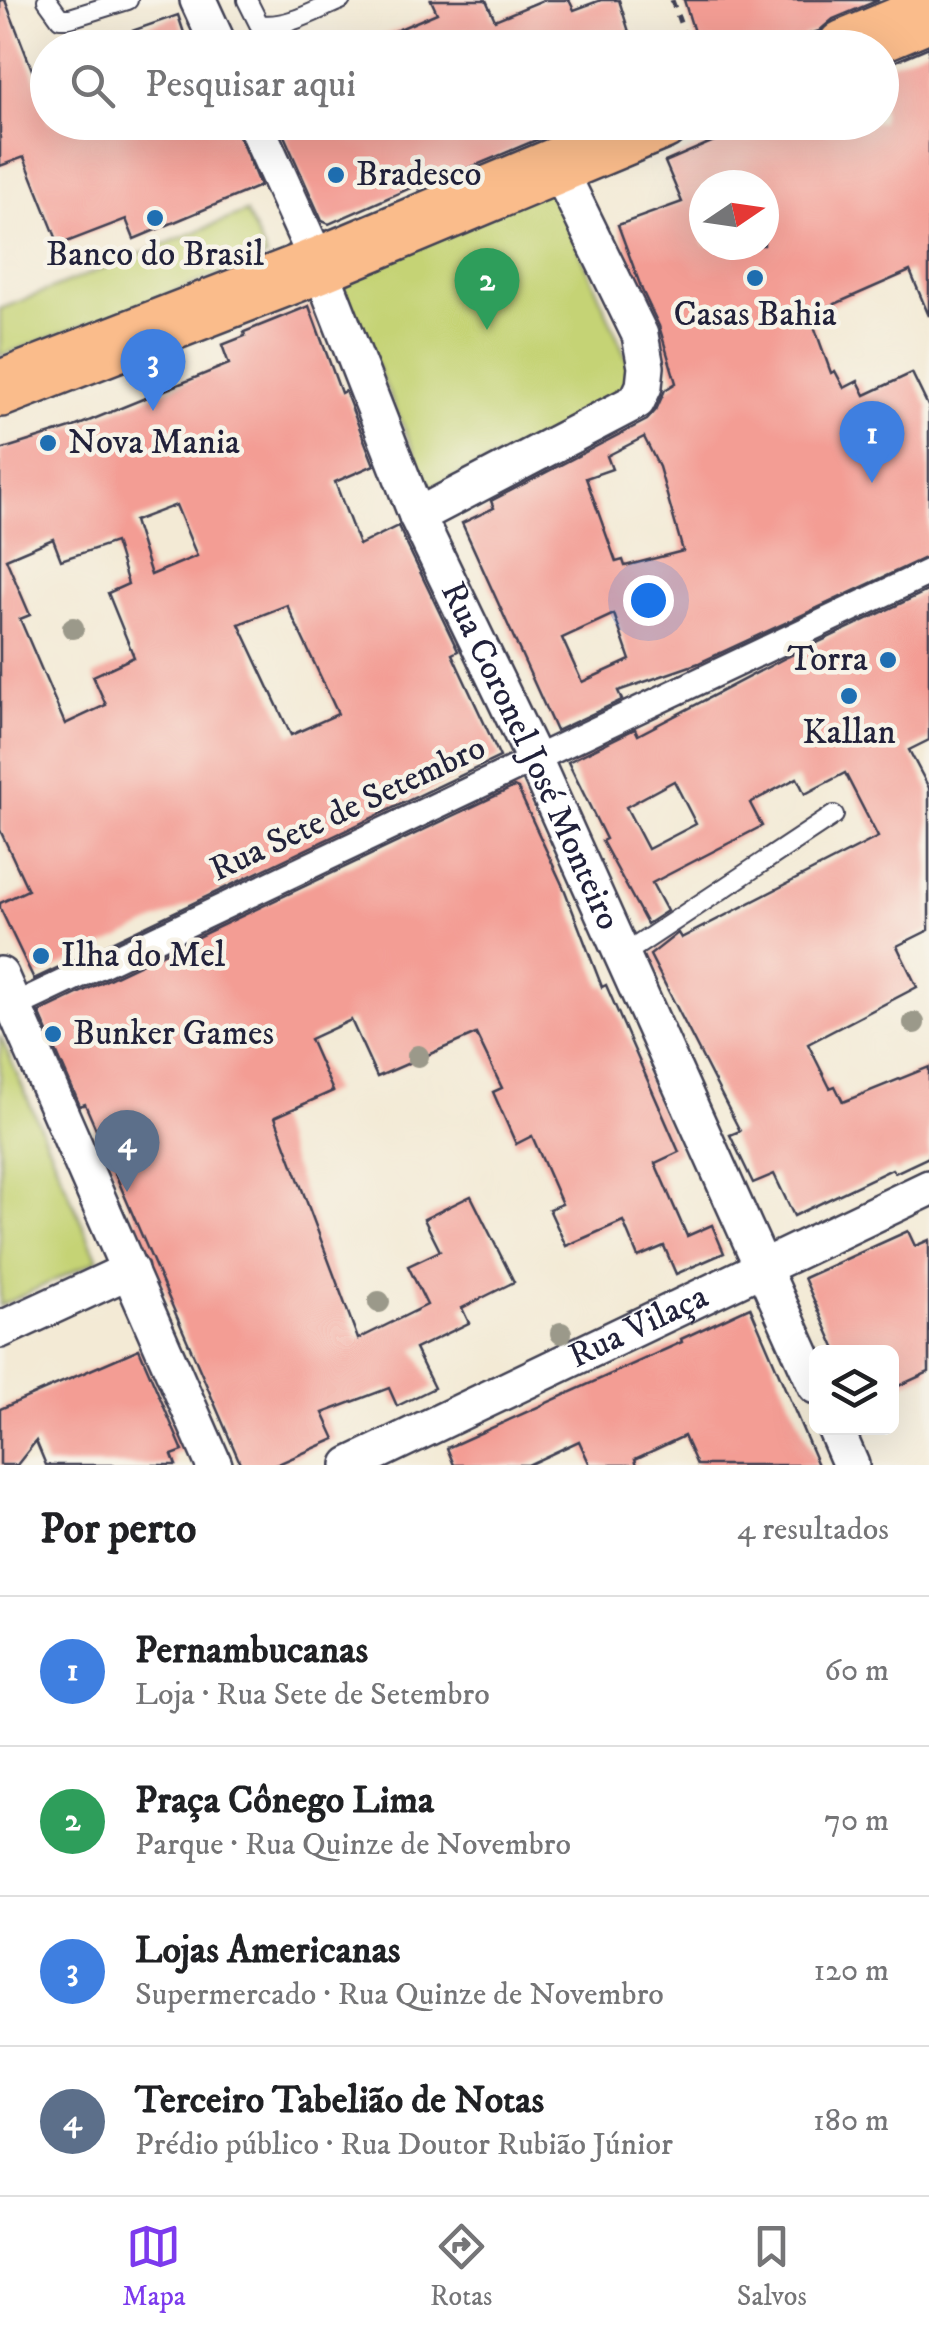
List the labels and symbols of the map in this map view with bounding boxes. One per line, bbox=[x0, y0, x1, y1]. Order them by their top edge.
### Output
place label: Bradesco bbox=[356, 153, 482, 197]
marker: Bradesco bbox=[325, 164, 347, 186]
north arrow bbox=[689, 170, 779, 260]
marker: Banco do Brasil bbox=[144, 207, 166, 229]
place label: Banco do Brasil bbox=[46, 233, 264, 277]
pin: 2 bbox=[454, 248, 520, 330]
marker: Casas Bahia bbox=[744, 267, 766, 289]
place label: Casas Bahia bbox=[673, 293, 837, 337]
pin: 3 bbox=[120, 328, 186, 411]
pin: 1 bbox=[840, 400, 904, 483]
place label: Nova Mania bbox=[68, 421, 240, 465]
marker: Nova Mania bbox=[37, 432, 59, 454]
street label: Rua Coronel José Monteiro bbox=[430, 575, 630, 937]
your location bbox=[623, 575, 674, 626]
place label: Torra bbox=[787, 638, 868, 682]
marker: Torra bbox=[877, 649, 899, 671]
marker: Kallan bbox=[838, 685, 860, 707]
place label: Kallan bbox=[802, 711, 896, 755]
street label: Rua Sete de Setembro bbox=[203, 726, 493, 892]
place label: Ilha do Mel bbox=[61, 934, 226, 978]
marker: Ilha do Mel bbox=[30, 945, 52, 967]
place label: Bunker Games bbox=[73, 1012, 274, 1056]
marker: Bunker Games bbox=[42, 1023, 64, 1045]
pin: 4 bbox=[94, 1110, 160, 1192]
street label: Rua Vilaça bbox=[562, 1275, 715, 1379]

